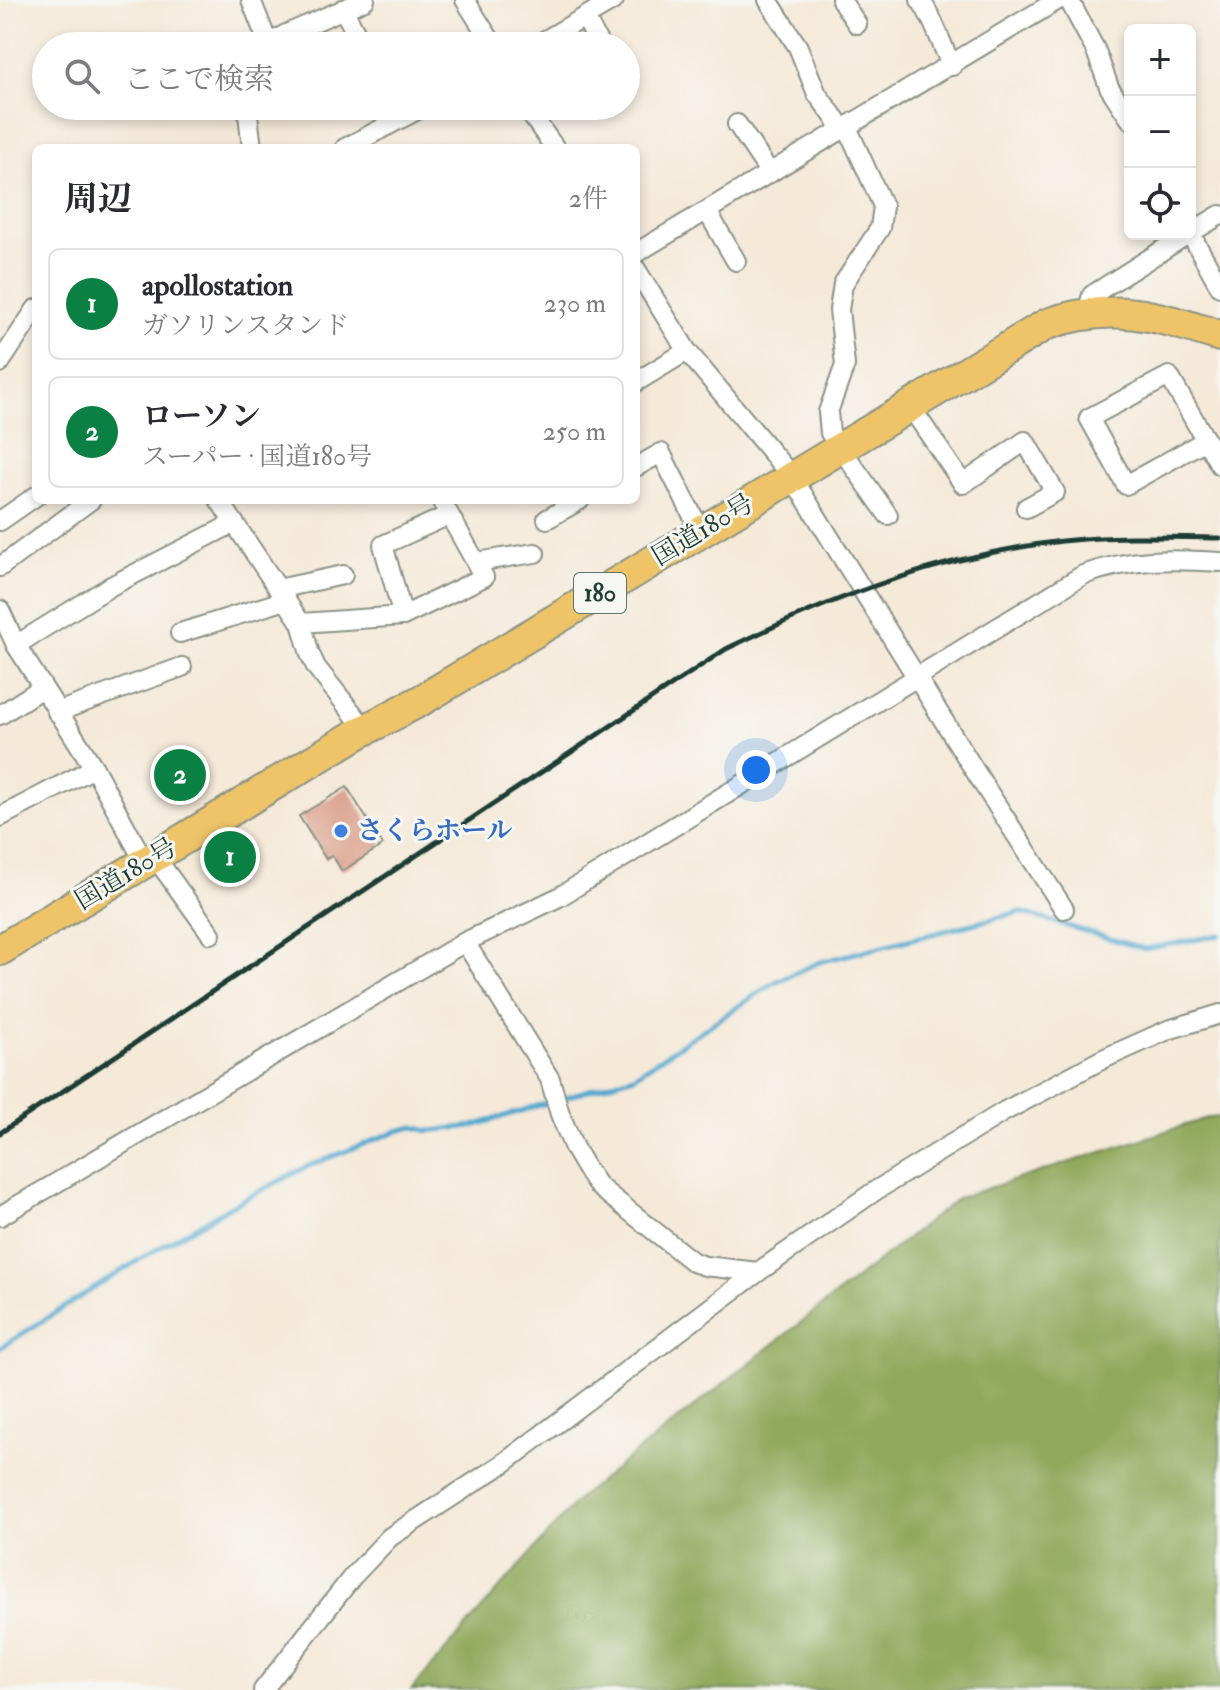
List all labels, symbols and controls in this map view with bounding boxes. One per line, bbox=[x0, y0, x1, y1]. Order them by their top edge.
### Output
map controls bbox=[1124, 24, 1196, 240]
button: + bbox=[1124, 24, 1196, 96]
search box bbox=[32, 32, 640, 120]
icon: search bbox=[60, 54, 104, 98]
text: ここで検索 bbox=[124, 61, 274, 98]
button: − bbox=[1124, 96, 1196, 168]
button: locate bbox=[1124, 168, 1196, 240]
text: 周辺 bbox=[64, 178, 132, 221]
text: 2件 bbox=[569, 183, 608, 215]
text: apollostation bbox=[142, 267, 293, 304]
text: 1 bbox=[87, 288, 97, 320]
text: 230 m bbox=[544, 288, 606, 320]
text: ガソリンスタンド bbox=[142, 310, 349, 342]
text: ローソン bbox=[142, 398, 261, 435]
text: 2 bbox=[85, 416, 99, 448]
text: 250 m bbox=[543, 416, 606, 448]
text: スーパー · 国道180号 bbox=[142, 441, 372, 473]
street label: 国道180号 bbox=[646, 487, 760, 573]
road number: 180 bbox=[574, 573, 626, 613]
pin: 2 bbox=[154, 745, 206, 805]
your location bbox=[736, 750, 776, 790]
place label: さくらホール bbox=[357, 815, 512, 847]
marker: さくらホール bbox=[332, 822, 350, 840]
pin: 1 bbox=[204, 827, 256, 887]
street label: 国道180号 bbox=[69, 831, 183, 917]

